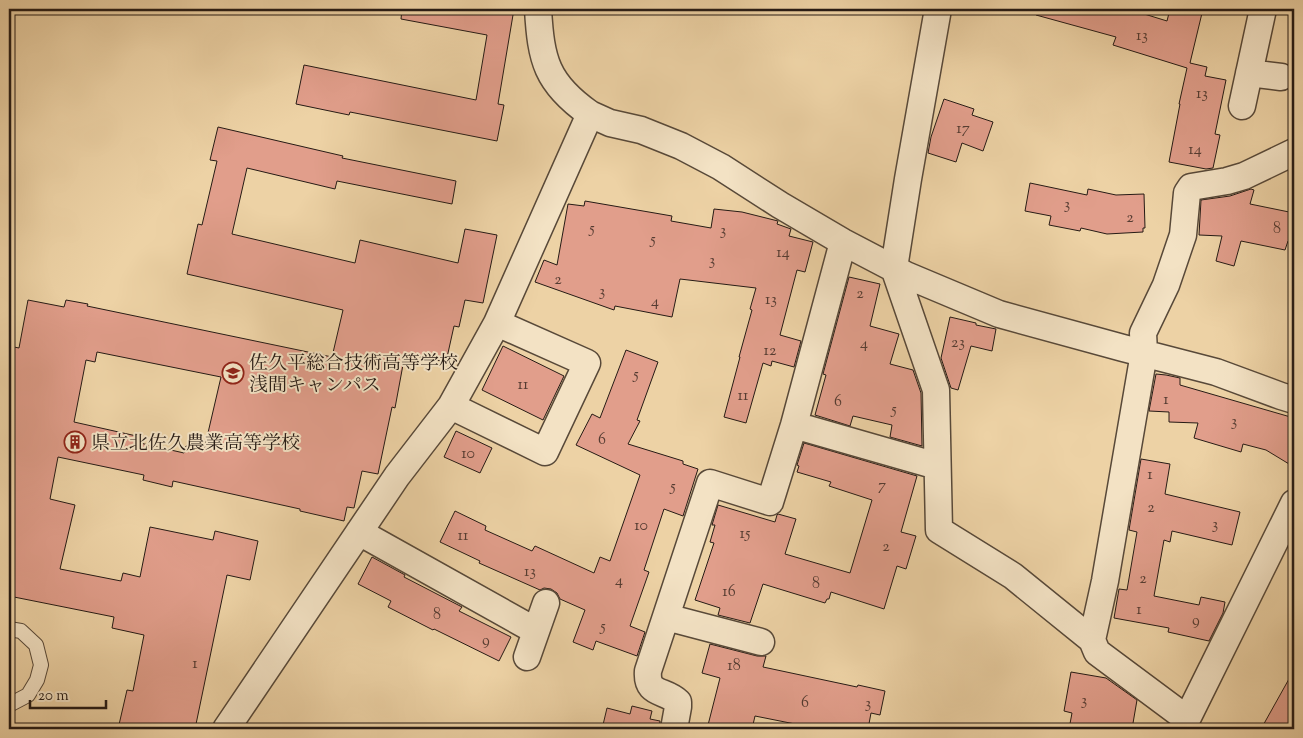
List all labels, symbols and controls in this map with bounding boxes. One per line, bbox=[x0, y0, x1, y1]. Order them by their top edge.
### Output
house number: 13 bbox=[1136, 25, 1148, 48]
house number: 13 bbox=[1196, 83, 1208, 106]
house number: 17 bbox=[956, 118, 970, 141]
house number: 14 bbox=[1188, 139, 1202, 162]
house number: 3 bbox=[1064, 194, 1070, 217]
house number: 2 bbox=[1126, 207, 1134, 230]
house number: 5 bbox=[588, 218, 595, 241]
house number: 8 bbox=[1273, 218, 1281, 241]
house number: 3 bbox=[720, 220, 726, 243]
house number: 5 bbox=[649, 229, 656, 252]
house number: 14 bbox=[776, 242, 790, 265]
house number: 3 bbox=[709, 250, 715, 273]
house number: 2 bbox=[554, 269, 562, 292]
house number: 3 bbox=[599, 281, 605, 304]
house number: 2 bbox=[856, 283, 864, 306]
house number: 13 bbox=[765, 289, 777, 312]
house number: 4 bbox=[651, 291, 659, 314]
house number: 23 bbox=[951, 332, 965, 355]
house number: 4 bbox=[860, 333, 868, 356]
house number: 12 bbox=[764, 340, 777, 363]
place label: 佐久平総合技術高等学校 浅間キャンパス bbox=[249, 351, 458, 400]
school or university icon: 佐久平総合技術高等学校 浅間キャンパス bbox=[221, 361, 245, 385]
house number: 5 bbox=[632, 364, 639, 387]
house number: 11 bbox=[518, 374, 529, 397]
house number: 11 bbox=[738, 385, 749, 408]
house number: 1 bbox=[1163, 389, 1169, 412]
house number: 6 bbox=[834, 391, 842, 414]
house number: 5 bbox=[890, 399, 897, 422]
house number: 3 bbox=[1231, 411, 1237, 434]
house number: 6 bbox=[598, 429, 606, 452]
building icon: 県立北佐久農業高等学校 bbox=[63, 430, 87, 454]
place label: 県立北佐久農業高等学校 bbox=[91, 431, 300, 458]
house number: 10 bbox=[461, 443, 475, 466]
house number: 1 bbox=[1147, 464, 1153, 487]
house number: 7 bbox=[878, 475, 886, 498]
house number: 5 bbox=[669, 476, 676, 499]
house number: 2 bbox=[1147, 497, 1155, 520]
house number: 3 bbox=[1212, 514, 1218, 537]
house number: 10 bbox=[634, 515, 648, 538]
house number: 15 bbox=[740, 523, 751, 546]
house number: 11 bbox=[458, 525, 469, 548]
house number: 2 bbox=[882, 536, 890, 559]
house number: 13 bbox=[524, 561, 536, 584]
house number: 2 bbox=[1139, 568, 1147, 591]
house number: 4 bbox=[615, 570, 623, 593]
house number: 8 bbox=[812, 573, 820, 596]
house number: 16 bbox=[722, 581, 736, 604]
house number: 1 bbox=[1136, 599, 1142, 622]
house number: 8 bbox=[433, 604, 441, 627]
house number: 9 bbox=[1192, 610, 1200, 633]
house number: 5 bbox=[599, 616, 606, 639]
house number: 9 bbox=[482, 630, 490, 653]
house number: 1 bbox=[192, 653, 198, 676]
house number: 18 bbox=[727, 655, 741, 678]
scale bar bbox=[30, 678, 106, 710]
text: 20 m bbox=[38, 686, 69, 707]
house number: 3 bbox=[1081, 690, 1087, 713]
house number: 6 bbox=[801, 692, 809, 715]
house number: 3 bbox=[865, 693, 871, 716]

